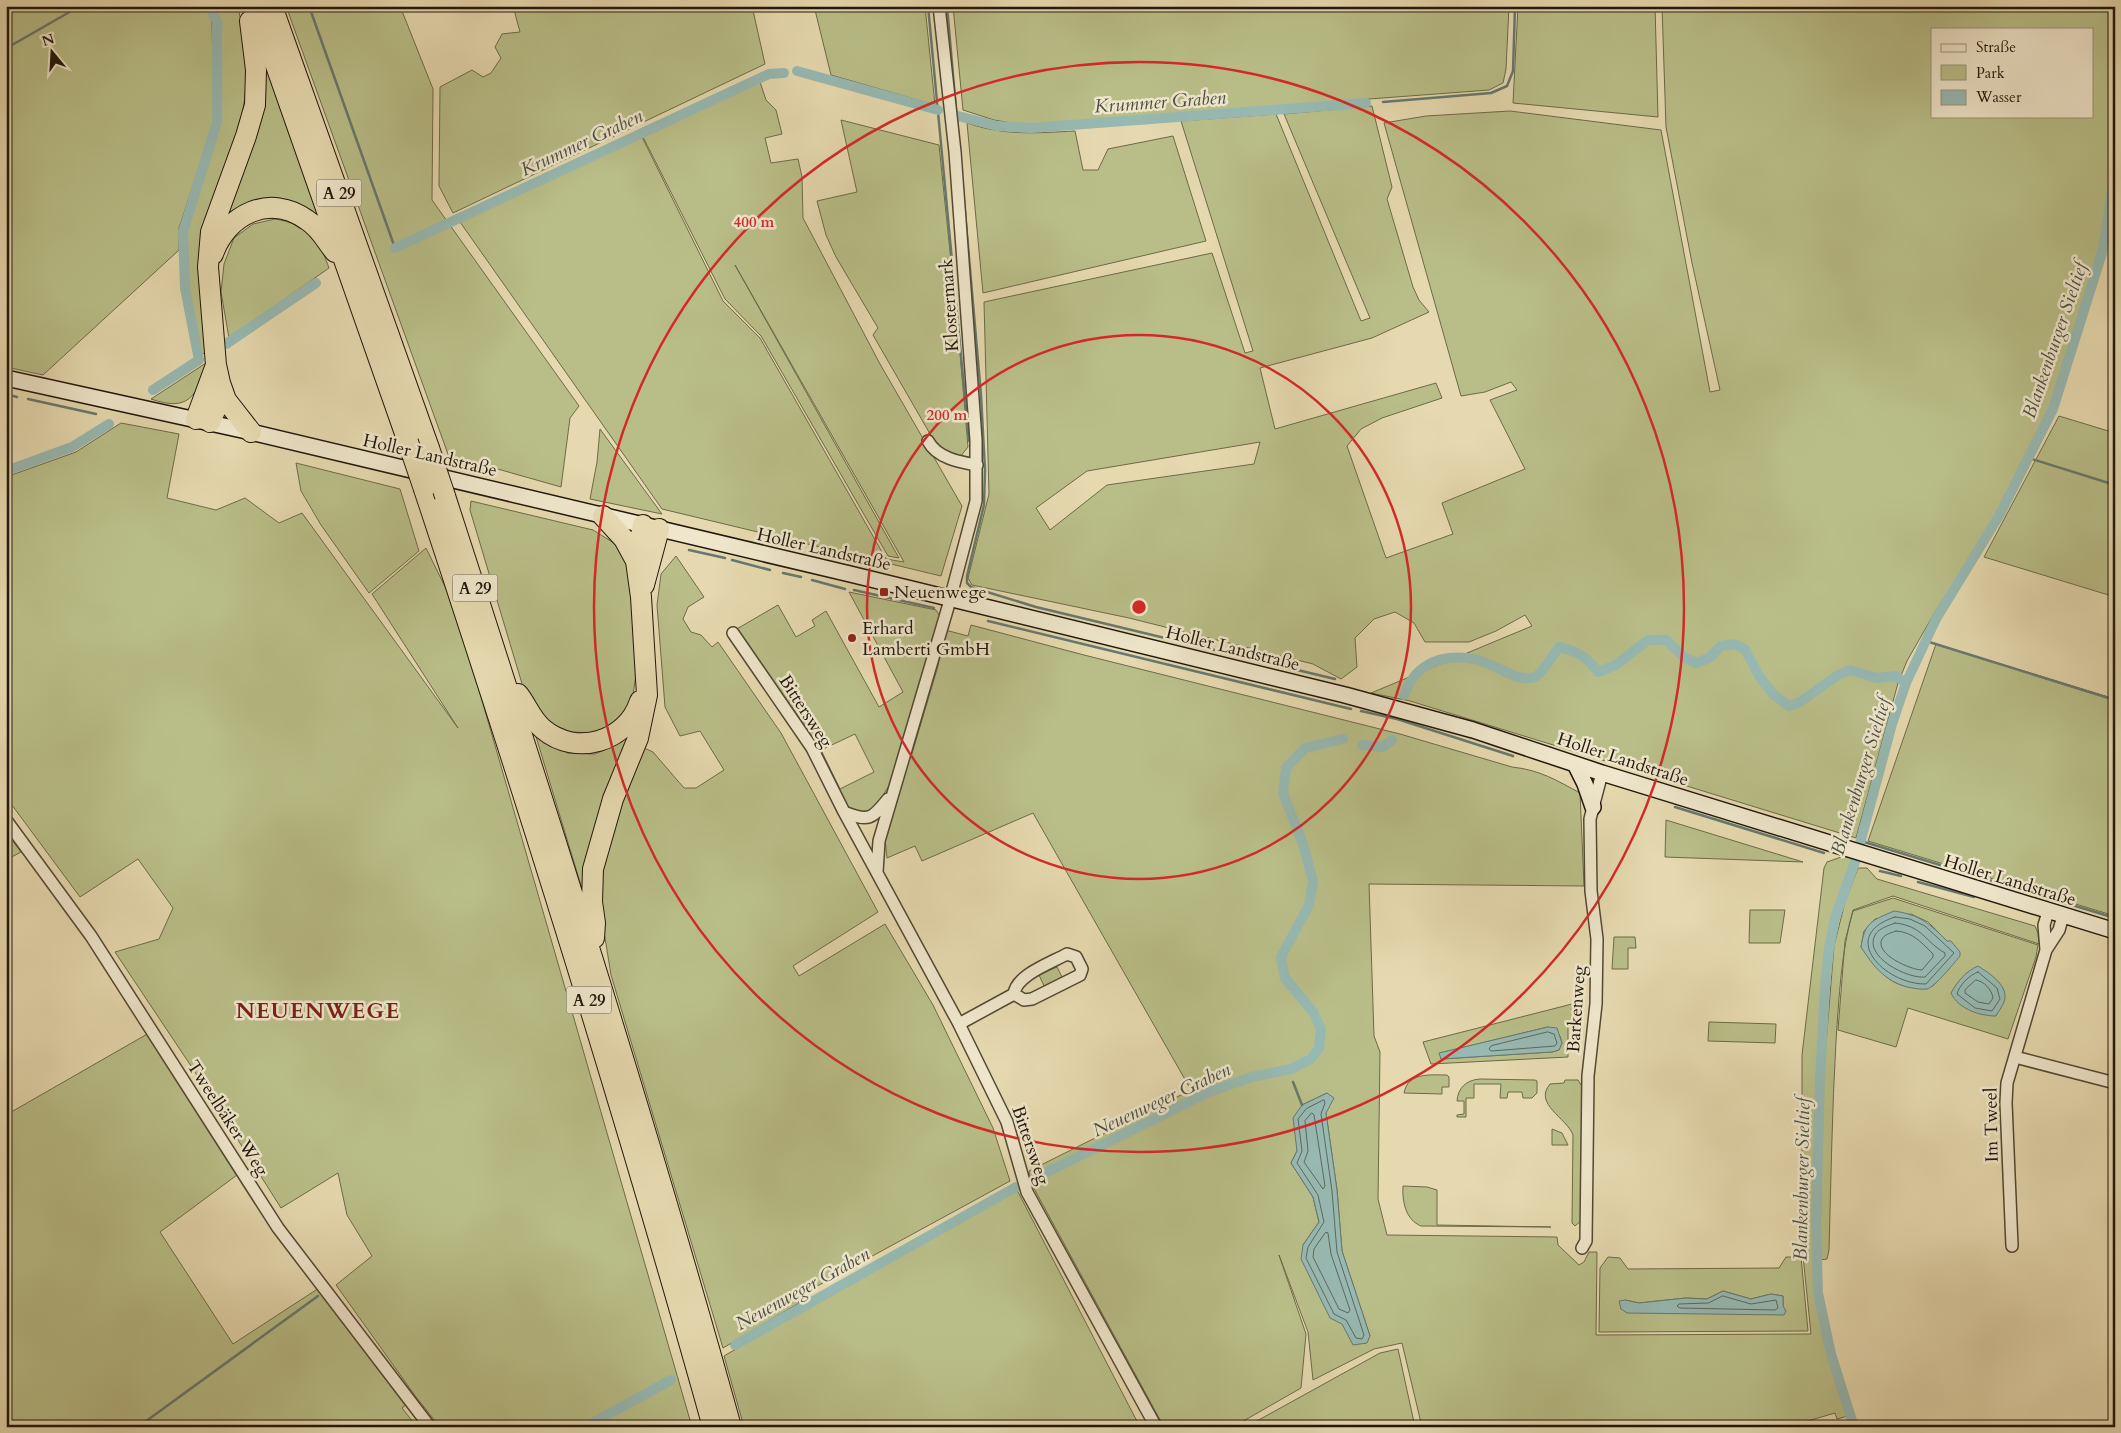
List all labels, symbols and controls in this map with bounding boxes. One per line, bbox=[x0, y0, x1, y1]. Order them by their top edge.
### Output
north arrow bbox=[28, 28, 78, 78]
legend bbox=[1931, 28, 2094, 118]
text: N bbox=[39, 29, 57, 51]
text: Straße bbox=[1976, 37, 2016, 57]
text: Park bbox=[1976, 63, 2005, 83]
water label: Krummer Graben bbox=[1093, 84, 1228, 120]
text: Wasser bbox=[1975, 87, 2022, 107]
water label: Krummer Graben bbox=[516, 103, 647, 183]
road number: A 29 bbox=[316, 180, 362, 207]
text: 400 m bbox=[734, 212, 775, 232]
water label: Blankenburger Sieltief bbox=[2016, 255, 2095, 422]
street label: Klostermark bbox=[934, 257, 965, 352]
text: 200 m bbox=[927, 405, 968, 425]
street label: Holler Landstraße bbox=[360, 428, 499, 483]
street label: Holler Landstraße bbox=[754, 522, 893, 577]
road number: A 29 bbox=[452, 574, 498, 602]
place label: Neuenwege bbox=[894, 580, 987, 605]
marker: Neuenwege bbox=[878, 586, 890, 598]
centre of rings bbox=[1130, 598, 1148, 616]
place label: Erhard Lamberti GmbH bbox=[862, 616, 990, 662]
street label: Holler Landstraße bbox=[1163, 620, 1302, 677]
marker: Erhard Lamberti GmbH bbox=[846, 632, 858, 644]
street label: Bittersweg bbox=[773, 670, 839, 753]
water label: Blankenburger Sieltief bbox=[1825, 690, 1899, 858]
street label: Holler Landstraße bbox=[1554, 726, 1692, 793]
street label: Holler Landstraße bbox=[1941, 849, 2079, 912]
street label: Barkenweg bbox=[1561, 964, 1592, 1053]
road number: A 29 bbox=[566, 986, 612, 1014]
district label: NEUENWEGE bbox=[236, 996, 400, 1026]
street label: Tweelbäker Weg bbox=[181, 1055, 275, 1182]
water label: Neuenweger Graben bbox=[1088, 1056, 1235, 1143]
street label: Im Tweel bbox=[1978, 1087, 2005, 1163]
water label: Blankenburger Sieltief bbox=[1788, 1093, 1817, 1261]
street label: Bittersweg bbox=[1005, 1102, 1056, 1189]
water label: Neuenweger Graben bbox=[731, 1241, 875, 1337]

